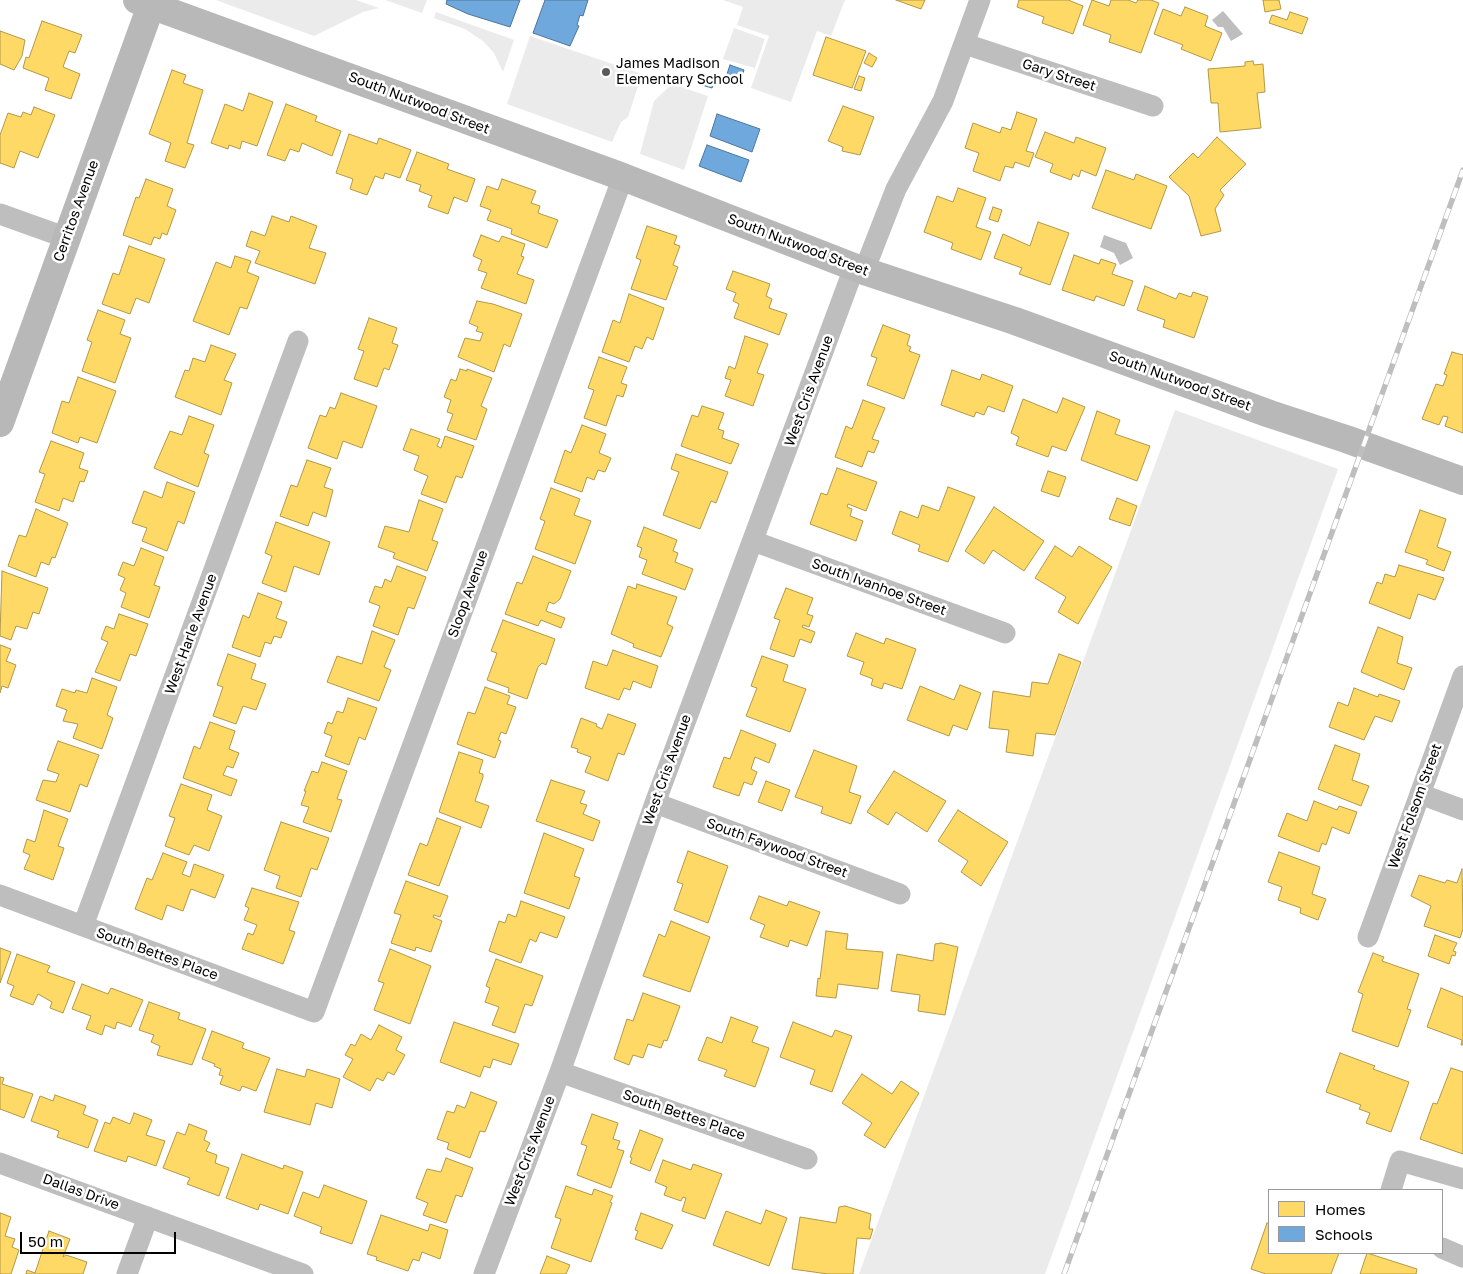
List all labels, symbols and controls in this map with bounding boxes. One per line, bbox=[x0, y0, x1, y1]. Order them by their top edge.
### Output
street label: Gary Street bbox=[1020, 55, 1098, 95]
place label: James Madison Elementary School bbox=[616, 56, 743, 88]
marker: James Madison Elementary School bbox=[600, 66, 612, 78]
street label: South Nutwood Street bbox=[346, 68, 492, 138]
street label: Cerritos Avenue bbox=[50, 158, 102, 264]
street label: South Nutwood Street bbox=[725, 210, 871, 280]
street label: West Cris Avenue bbox=[781, 333, 837, 449]
street label: South Nutwood Street bbox=[1107, 347, 1253, 415]
street label: Sloop Avenue bbox=[444, 548, 492, 640]
street label: South Ivanhoe Street bbox=[809, 555, 949, 619]
street label: West Harle Avenue bbox=[161, 571, 221, 697]
street label: West Cris Avenue bbox=[639, 712, 695, 828]
street label: West Folsom Street bbox=[1385, 741, 1445, 871]
street label: South Faywood Street bbox=[704, 815, 850, 881]
street label: South Bettes Place bbox=[94, 924, 220, 984]
street label: South Bettes Place bbox=[621, 1086, 747, 1144]
street label: West Cris Avenue bbox=[501, 1094, 559, 1208]
street label: Dallas Drive bbox=[40, 1170, 122, 1214]
legend bbox=[1268, 1189, 1443, 1254]
text: Homes bbox=[1315, 1200, 1365, 1218]
scale bar bbox=[22, 1222, 179, 1254]
text: Schools bbox=[1315, 1225, 1373, 1243]
text: 50 m bbox=[28, 1232, 63, 1250]

